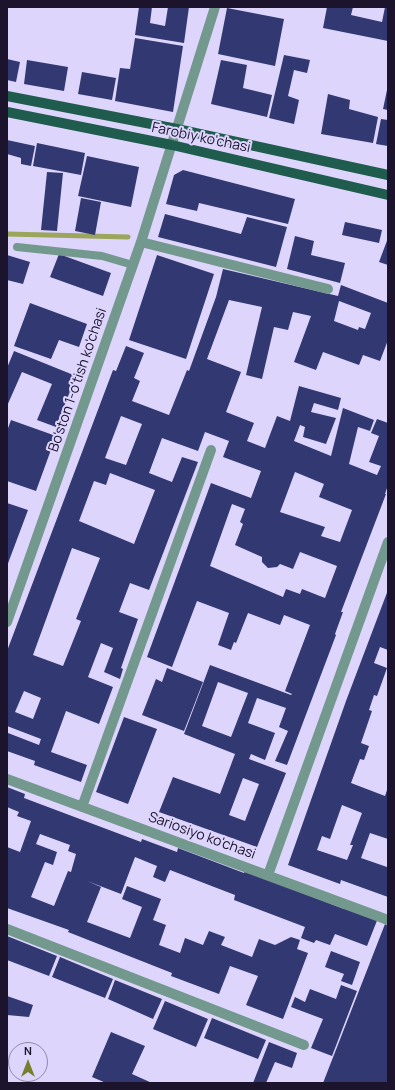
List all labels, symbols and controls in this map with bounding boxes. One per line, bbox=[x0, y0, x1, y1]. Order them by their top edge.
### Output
street label: Farobiy ko'chasi bbox=[150, 119, 252, 157]
street label: Bo'ston 1-o'tish ko'chasi bbox=[45, 306, 111, 454]
street label: Sariosiyo ko'chasi bbox=[146, 809, 258, 863]
north arrow bbox=[8, 1042, 48, 1082]
text: N bbox=[24, 1043, 32, 1058]

